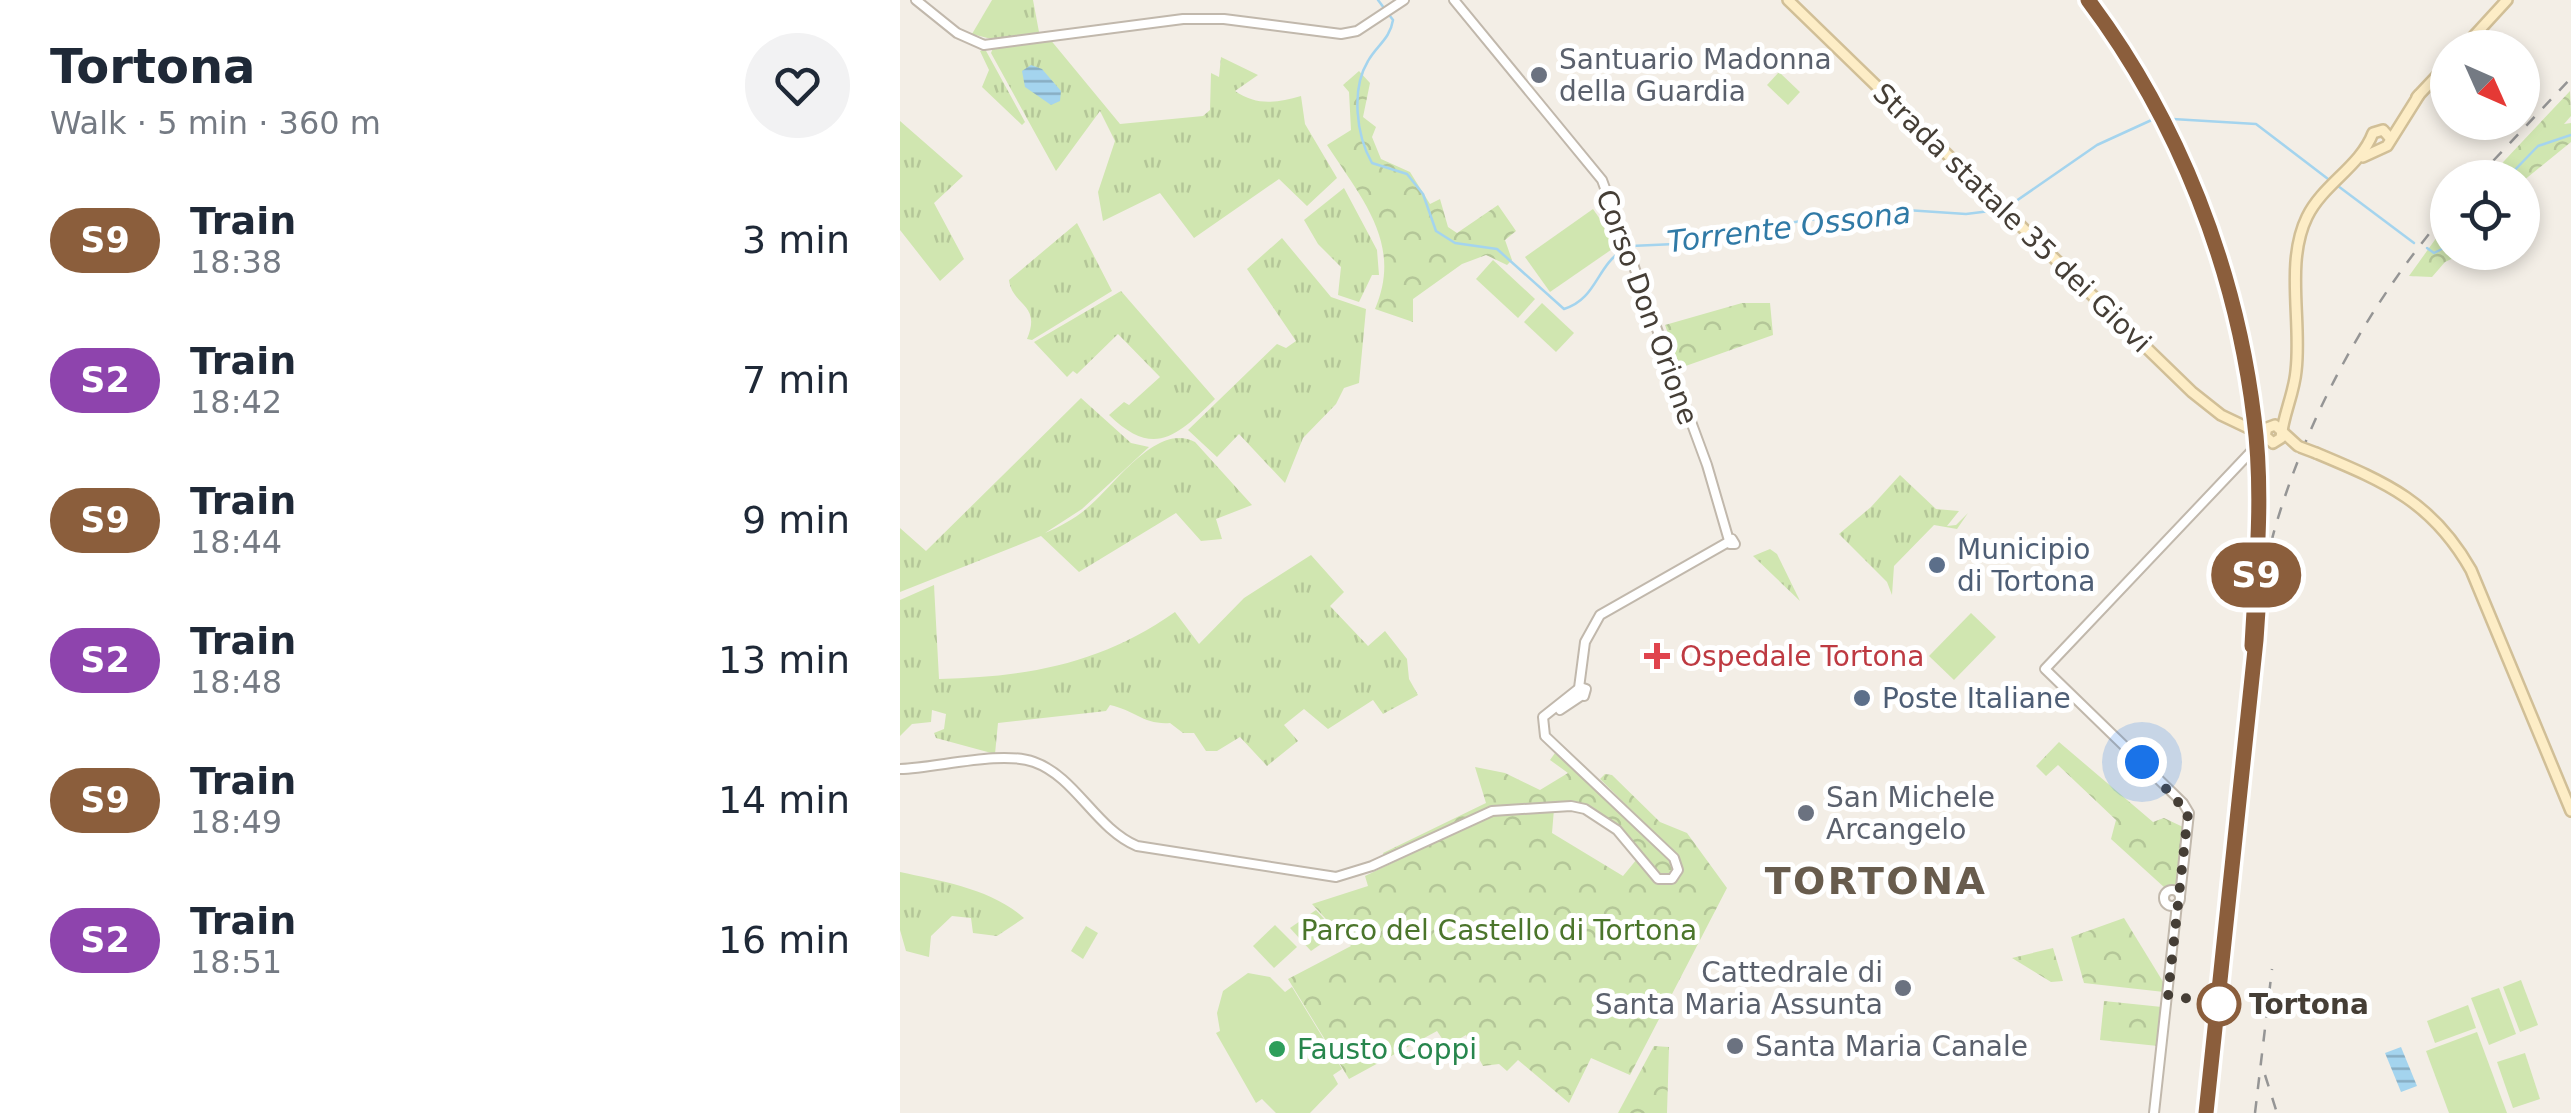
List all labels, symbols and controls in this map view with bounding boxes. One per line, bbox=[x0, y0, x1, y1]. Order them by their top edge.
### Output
north arrow bbox=[2430, 30, 2540, 140]
map controls bbox=[2430, 30, 2540, 270]
button: heart bbox=[745, 33, 850, 138]
text: Tortona bbox=[50, 38, 256, 94]
place label: Santuario Madonna della Guardia bbox=[1559, 43, 1832, 108]
marker: Santuario Madonna della Guardia bbox=[1528, 64, 1550, 86]
street label: Strada statale 35 dei Giovi bbox=[1866, 77, 2158, 359]
text: Walk · 5 min · 360 m bbox=[50, 104, 381, 142]
button: locate bbox=[2430, 160, 2540, 270]
street label: Corso Don Orione bbox=[1589, 185, 1705, 429]
water label: Torrente Ossona bbox=[1665, 195, 1913, 259]
text: Train bbox=[190, 199, 296, 243]
text: 3 min bbox=[742, 218, 850, 262]
text: S9 bbox=[80, 220, 130, 260]
text: 18:38 bbox=[190, 243, 282, 281]
text: Train bbox=[190, 339, 296, 383]
text: 7 min bbox=[742, 358, 850, 402]
text: S2 bbox=[80, 360, 130, 400]
text: 18:42 bbox=[190, 383, 282, 421]
text: Train bbox=[190, 479, 296, 523]
text: 9 min bbox=[742, 498, 850, 542]
text: S9 bbox=[80, 500, 130, 540]
text: 18:44 bbox=[190, 523, 282, 561]
place label: Municipio di Tortona bbox=[1957, 533, 2095, 598]
line badge: S9 bbox=[2211, 542, 2301, 608]
marker: Municipio di Tortona bbox=[1926, 554, 1948, 576]
text: S9 bbox=[2231, 555, 2281, 595]
text: Train bbox=[190, 619, 296, 663]
text: 13 min bbox=[718, 638, 850, 682]
text: S2 bbox=[80, 640, 130, 680]
place label: Ospedale Tortona bbox=[1680, 640, 1924, 673]
marker: Ospedale Tortona bbox=[1644, 643, 1670, 669]
text: 18:48 bbox=[190, 663, 282, 701]
place label: Poste Italiane bbox=[1882, 682, 2071, 715]
marker: Poste Italiane bbox=[1851, 687, 1873, 709]
your location bbox=[2117, 737, 2167, 787]
text: Train bbox=[190, 759, 296, 803]
text: 14 min bbox=[718, 778, 850, 822]
text: S9 bbox=[80, 780, 130, 820]
place label: San Michele Arcangelo bbox=[1826, 781, 1995, 846]
marker: San Michele Arcangelo bbox=[1795, 802, 1817, 824]
text: 18:49 bbox=[190, 803, 282, 841]
district label: TORTONA bbox=[1765, 859, 1987, 903]
text: Train bbox=[190, 899, 296, 943]
park label: Parco del Castello di Tortona bbox=[1301, 914, 1697, 947]
text: 16 min bbox=[718, 918, 850, 962]
text: S2 bbox=[80, 920, 130, 960]
text: 18:51 bbox=[190, 943, 282, 981]
place label: Cattedrale di Santa Maria Assunta bbox=[1595, 956, 1883, 1021]
marker: Cattedrale di Santa Maria Assunta bbox=[1892, 977, 1914, 999]
marker: Tortona bbox=[2198, 983, 2240, 1025]
place label: Tortona bbox=[2249, 988, 2369, 1021]
place label: Santa Maria Canale bbox=[1755, 1030, 2028, 1063]
place label: Fausto Coppi bbox=[1297, 1033, 1477, 1066]
marker: Santa Maria Canale bbox=[1724, 1035, 1746, 1057]
marker: Fausto Coppi bbox=[1266, 1038, 1288, 1060]

